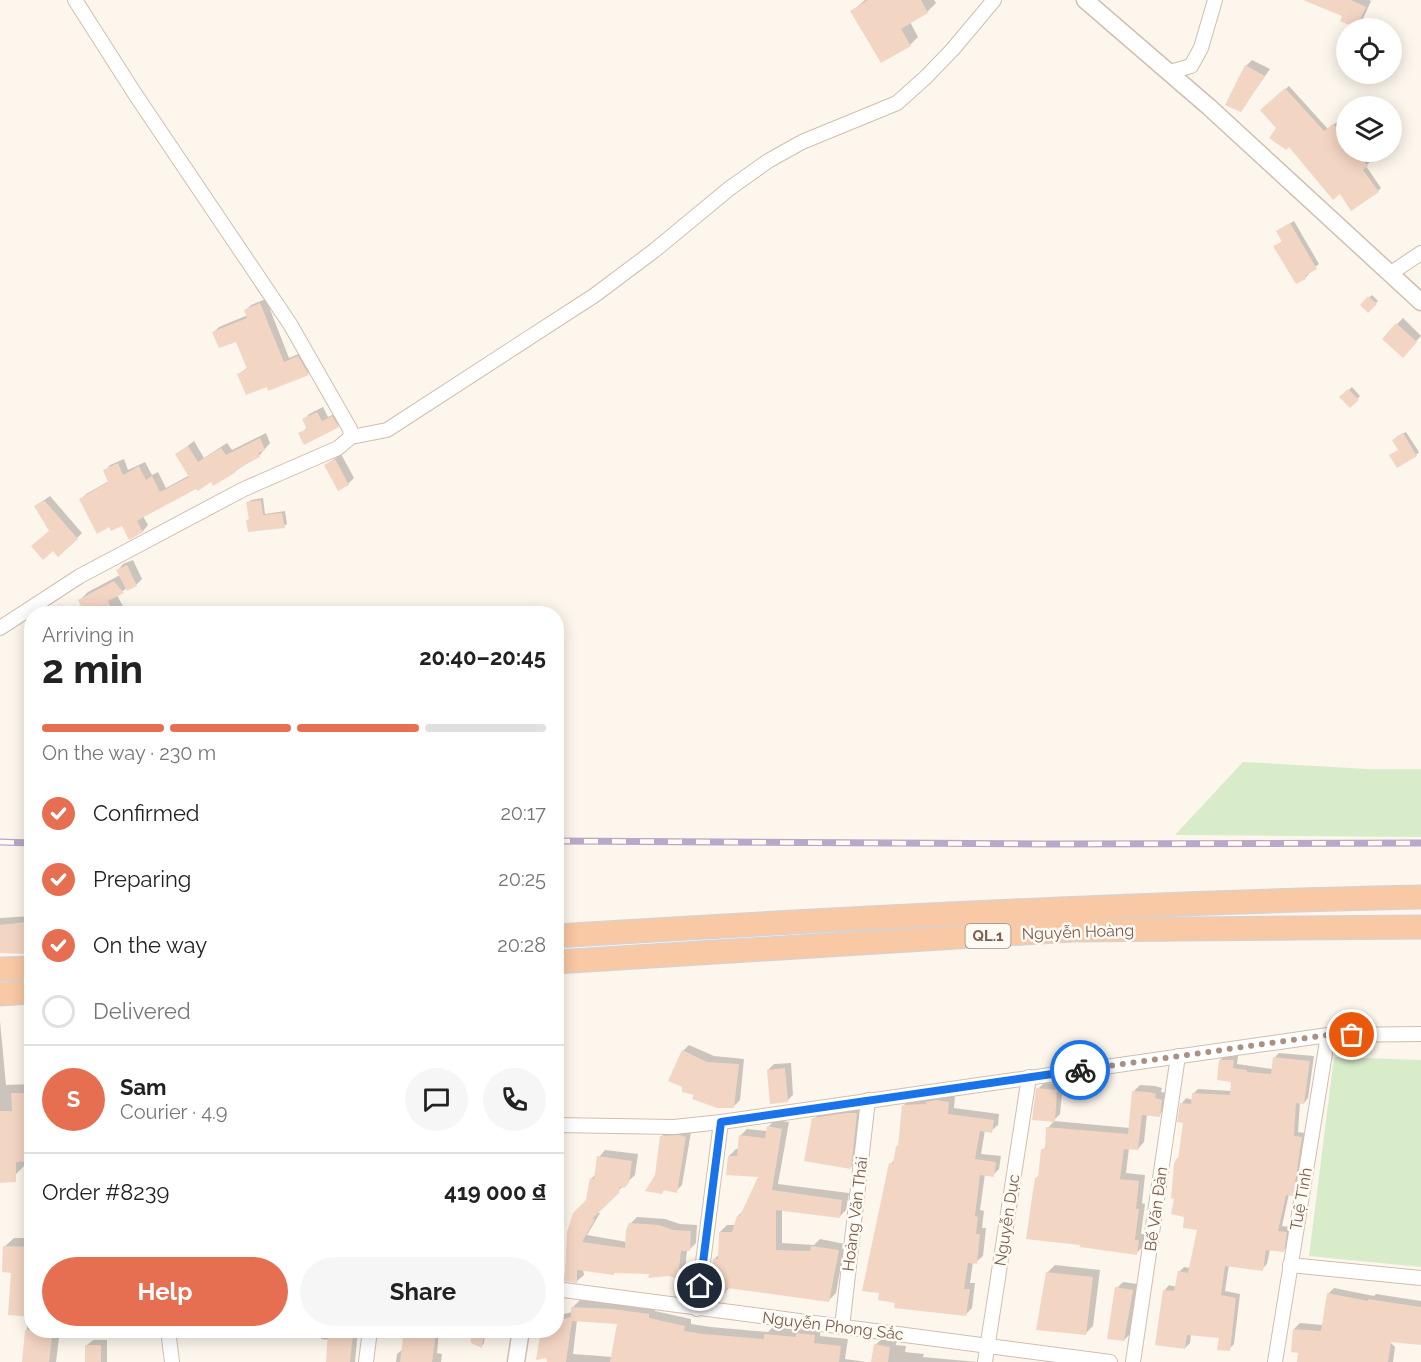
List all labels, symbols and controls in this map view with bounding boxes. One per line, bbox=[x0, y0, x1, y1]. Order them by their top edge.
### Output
map controls bbox=[1336, 18, 1402, 162]
button: locate bbox=[1336, 18, 1402, 84]
button: layers bbox=[1336, 96, 1402, 162]
text: Arriving in bbox=[42, 623, 134, 647]
text: 20:40–20:45 bbox=[419, 644, 546, 670]
text: 2 min bbox=[42, 646, 143, 692]
text: On the way · 230 m bbox=[42, 741, 216, 765]
icon: check bbox=[42, 797, 75, 830]
text: Confirmed bbox=[93, 800, 200, 826]
text: 20:17 bbox=[500, 801, 546, 825]
icon: check bbox=[42, 863, 75, 896]
text: Preparing bbox=[93, 866, 191, 892]
text: 20:25 bbox=[498, 867, 546, 891]
street label: Nguyễn Hoàng bbox=[1022, 921, 1134, 943]
road number: QL.1 bbox=[966, 924, 1010, 948]
icon: check bbox=[42, 929, 75, 962]
text: On the way bbox=[93, 932, 207, 958]
text: 20:28 bbox=[497, 933, 546, 957]
text: Delivered bbox=[93, 998, 191, 1024]
pin bbox=[1326, 1009, 1377, 1060]
icon: bag bbox=[1335, 1018, 1368, 1051]
courier bbox=[1050, 1040, 1110, 1100]
icon: bike bbox=[1064, 1054, 1097, 1087]
button: chat bbox=[405, 1068, 468, 1131]
button: phone bbox=[483, 1068, 546, 1131]
text: Sam bbox=[120, 1074, 167, 1100]
text: S bbox=[67, 1086, 80, 1112]
text: Courier · 4.9 bbox=[120, 1100, 228, 1124]
street label: Hoàng Văn Thái bbox=[839, 1155, 871, 1273]
street label: Bế Văn Đàn bbox=[1141, 1165, 1171, 1253]
street label: Tuệ Tĩnh bbox=[1286, 1166, 1316, 1232]
street label: Nguyễn Dục bbox=[990, 1172, 1024, 1267]
text: Order #8239 bbox=[42, 1179, 169, 1205]
text: 419 000 ₫ bbox=[444, 1179, 546, 1205]
button: Help bbox=[42, 1257, 288, 1326]
button: Share bbox=[300, 1257, 546, 1326]
pin bbox=[674, 1260, 725, 1311]
icon: home bbox=[683, 1269, 716, 1302]
street label: Nguyễn Phong Sắc bbox=[761, 1308, 905, 1344]

